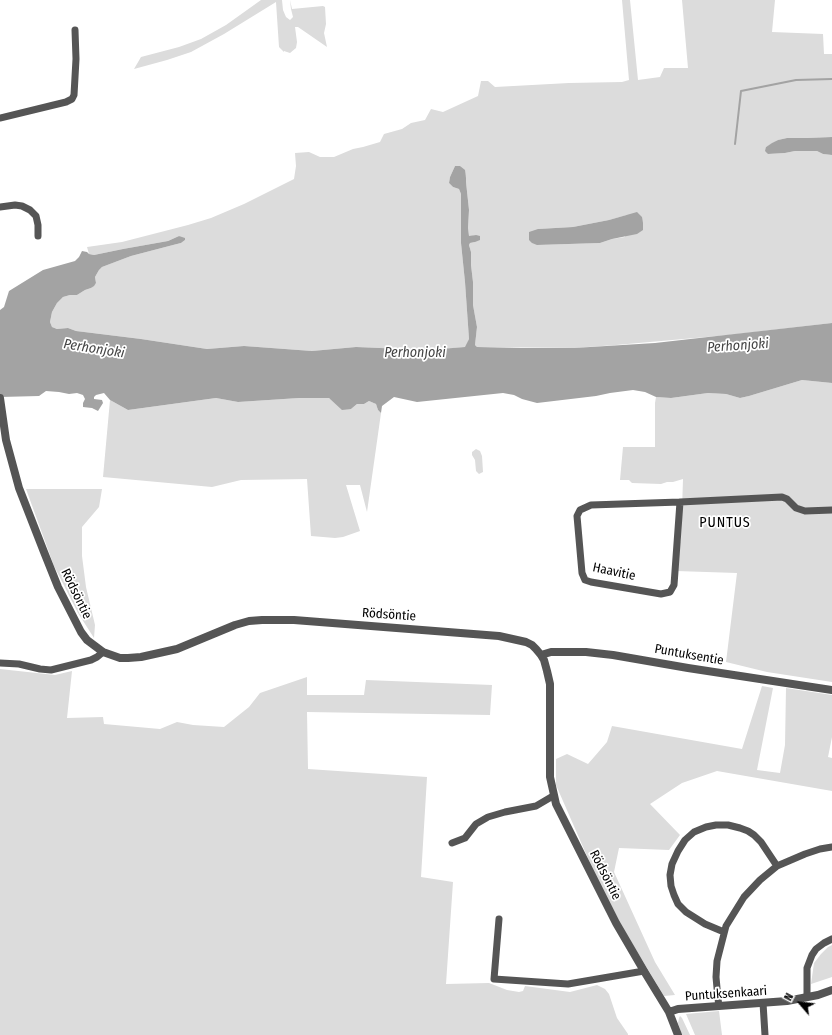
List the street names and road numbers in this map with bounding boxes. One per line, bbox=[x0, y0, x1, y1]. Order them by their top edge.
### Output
street label: Haavitie bbox=[591, 560, 637, 584]
street label: Rödsöntie bbox=[57, 566, 95, 622]
street label: Rödsöntie bbox=[362, 605, 416, 625]
street label: Puntuksentie bbox=[653, 641, 725, 669]
street label: Rödsöntie bbox=[586, 847, 624, 903]
street label: Puntuksenkaari bbox=[684, 983, 768, 1005]

